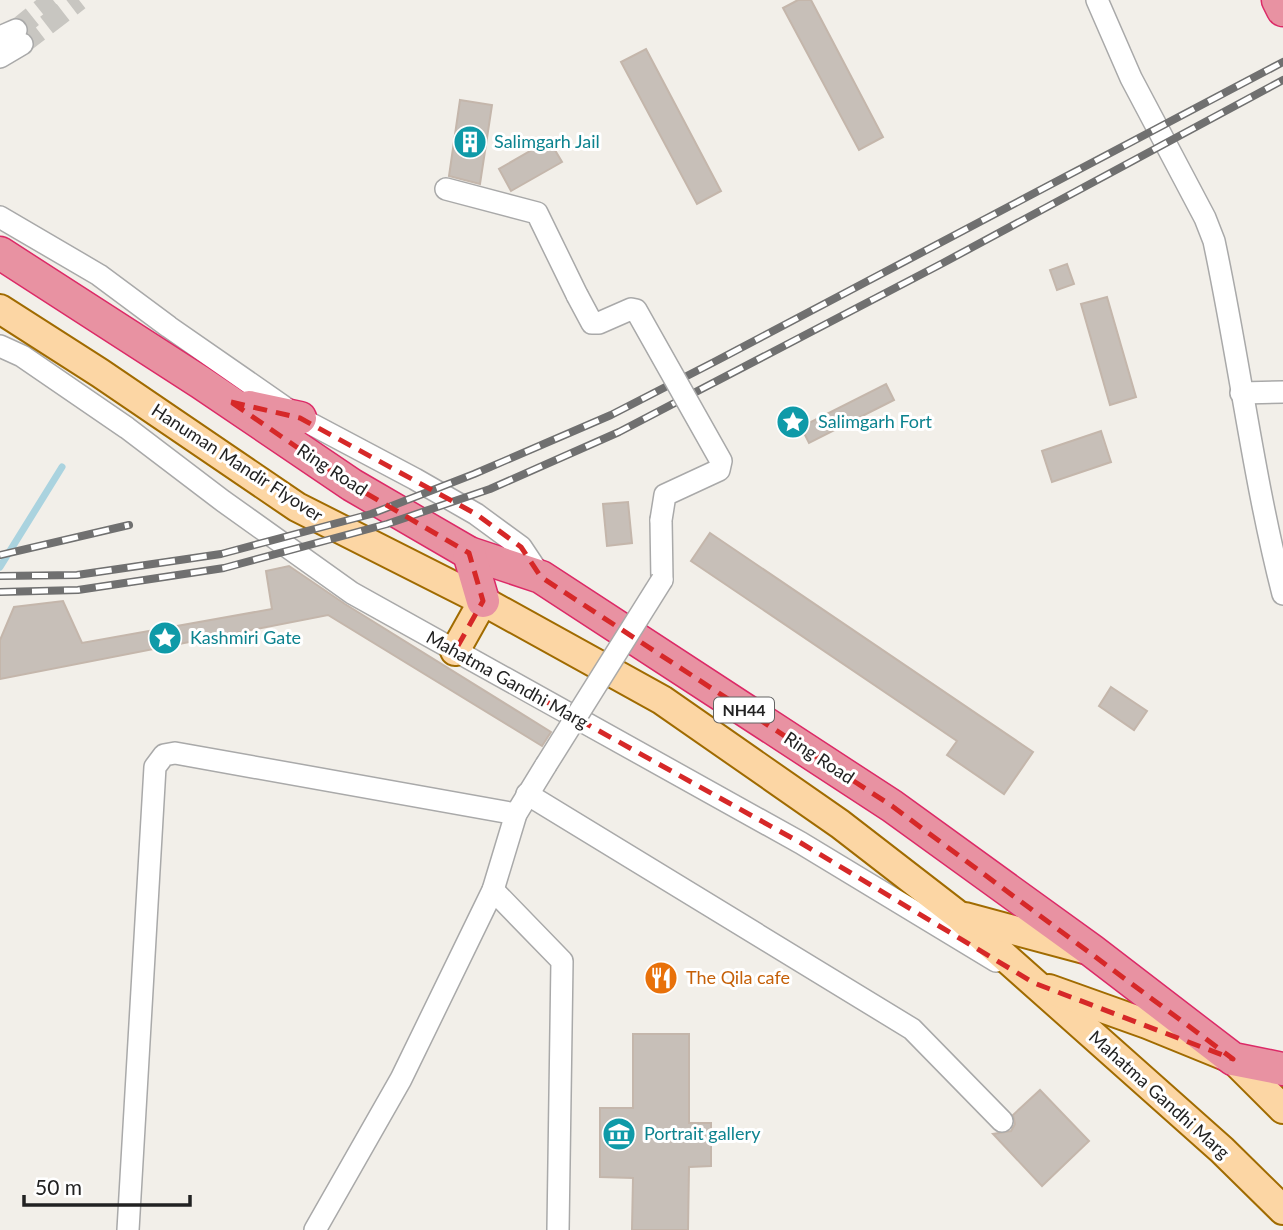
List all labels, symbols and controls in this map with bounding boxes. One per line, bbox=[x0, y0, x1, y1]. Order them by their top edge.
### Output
building icon: Salimgarh Jail bbox=[451, 123, 489, 161]
place label: Salimgarh Jail bbox=[494, 130, 600, 152]
street label: Hanuman Mandir Flyover bbox=[148, 399, 328, 526]
place icon: Salimgarh Fort bbox=[774, 403, 812, 441]
place label: Salimgarh Fort bbox=[818, 410, 933, 432]
street label: Ring Road bbox=[293, 438, 372, 500]
place icon: Kashmiri Gate bbox=[146, 619, 184, 657]
place label: Kashmiri Gate bbox=[190, 626, 301, 648]
street label: Mahatma Gandhi Marg bbox=[423, 626, 592, 733]
road number: NH44 bbox=[714, 698, 774, 722]
street label: Ring Road bbox=[780, 726, 859, 788]
restaurant icon: The Qila cafe bbox=[642, 959, 680, 997]
place label: The Qila cafe bbox=[686, 966, 790, 988]
street label: Mahatma Gandhi Marg bbox=[1085, 1025, 1234, 1163]
museum icon: Portrait gallery bbox=[600, 1115, 638, 1153]
place label: Portrait gallery bbox=[644, 1122, 761, 1144]
scale bar bbox=[24, 1164, 191, 1208]
text: 50 m bbox=[35, 1174, 82, 1199]

